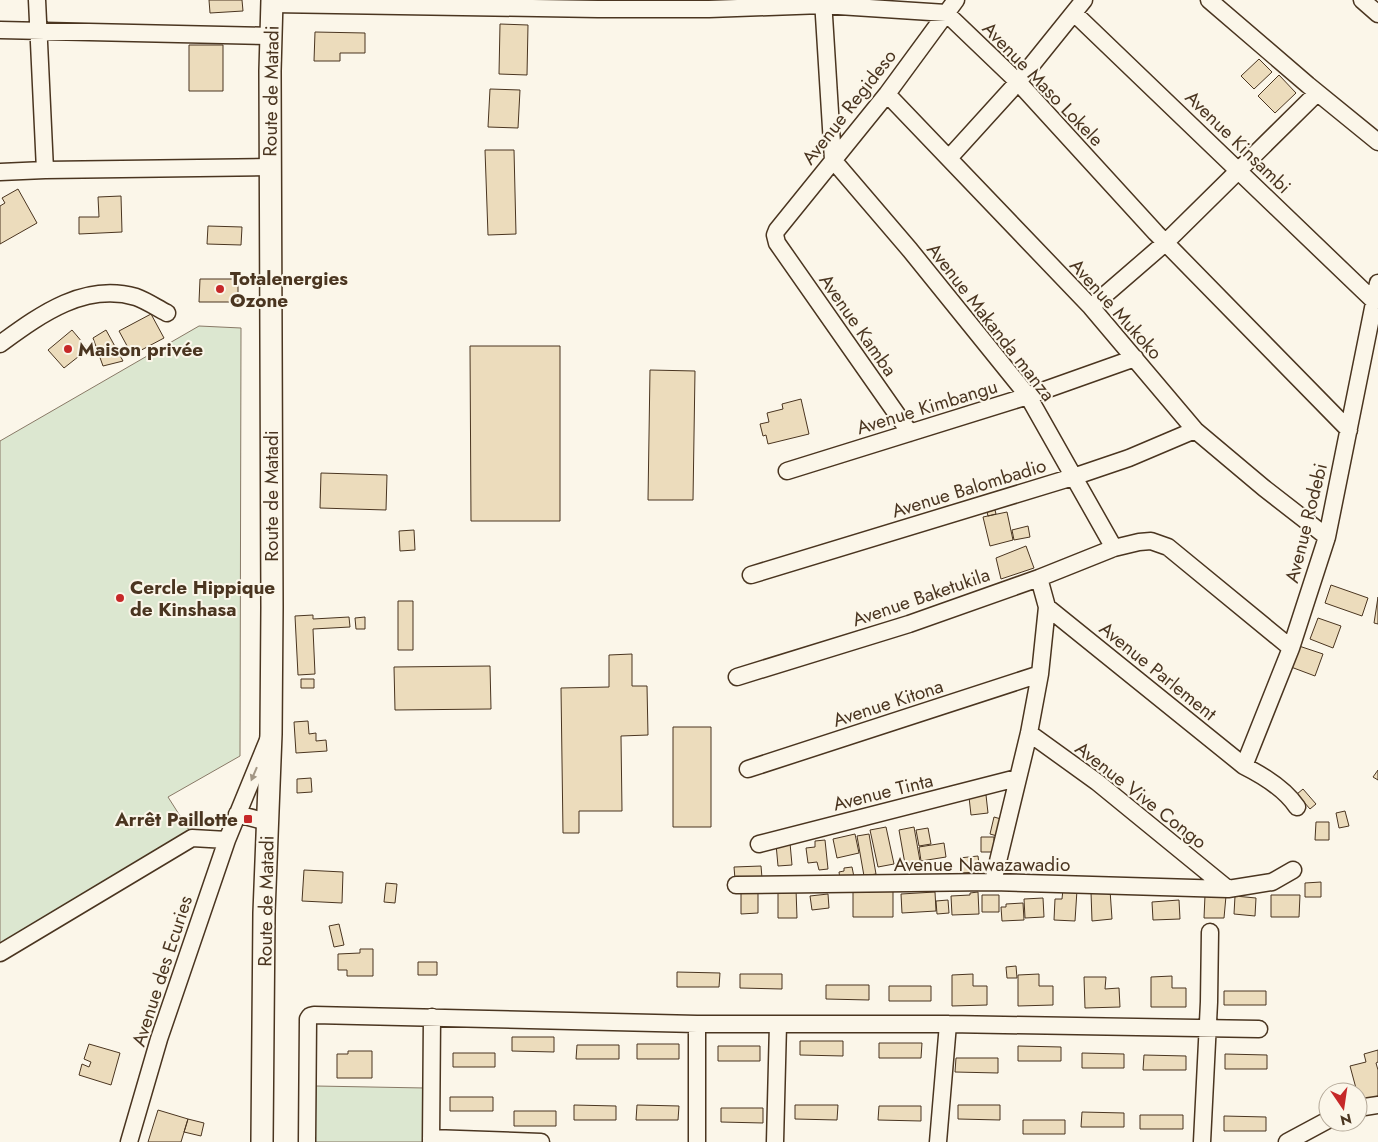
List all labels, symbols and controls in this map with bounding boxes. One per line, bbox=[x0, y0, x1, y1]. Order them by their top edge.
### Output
street label: Avenue Maso Lokele bbox=[976, 16, 1110, 153]
street label: Route de Matadi bbox=[256, 25, 286, 157]
street label: Avenue Regideso bbox=[795, 44, 903, 170]
street label: Avenue Kinsambi bbox=[1179, 84, 1297, 200]
street label: Avenue Makanda manza bbox=[921, 237, 1061, 407]
street label: Avenue Mukoko bbox=[1063, 253, 1169, 365]
place label: Totalenergies Ozone bbox=[230, 265, 348, 314]
street label: Avenue Kamba bbox=[813, 268, 903, 382]
marker: Totalenergies Ozone bbox=[214, 283, 226, 295]
place label: Maison privée bbox=[78, 336, 203, 363]
marker: Maison privée bbox=[62, 343, 74, 355]
street label: Avenue Kimbangu bbox=[853, 373, 1001, 441]
street label: Route de Matadi bbox=[258, 430, 285, 562]
street label: Avenue Balombadio bbox=[888, 452, 1050, 524]
street label: Avenue Rodebi bbox=[1278, 460, 1334, 586]
street label: Avenue Baketukila bbox=[849, 561, 993, 633]
place label: Cercle Hippique de Kinshasa bbox=[130, 574, 275, 623]
marker: Cercle Hippique de Kinshasa bbox=[114, 592, 126, 604]
street label: Avenue Parlement bbox=[1094, 615, 1223, 727]
street label: Avenue Kitona bbox=[829, 672, 947, 734]
street label: Avenue Vive Congo bbox=[1069, 735, 1213, 855]
one-way arrow bbox=[250, 767, 258, 782]
street label: Avenue Tinta bbox=[830, 767, 936, 817]
place label: Arrêt Paillotte bbox=[114, 806, 238, 833]
marker: Arrêt Paillotte bbox=[242, 813, 254, 825]
street label: Route de Matadi bbox=[251, 835, 281, 967]
street label: Avenue Nawazawadio bbox=[894, 851, 1070, 878]
street label: Avenue des Ecuries bbox=[125, 892, 199, 1050]
north arrow bbox=[1318, 1082, 1368, 1132]
text: N bbox=[1338, 1109, 1354, 1131]

